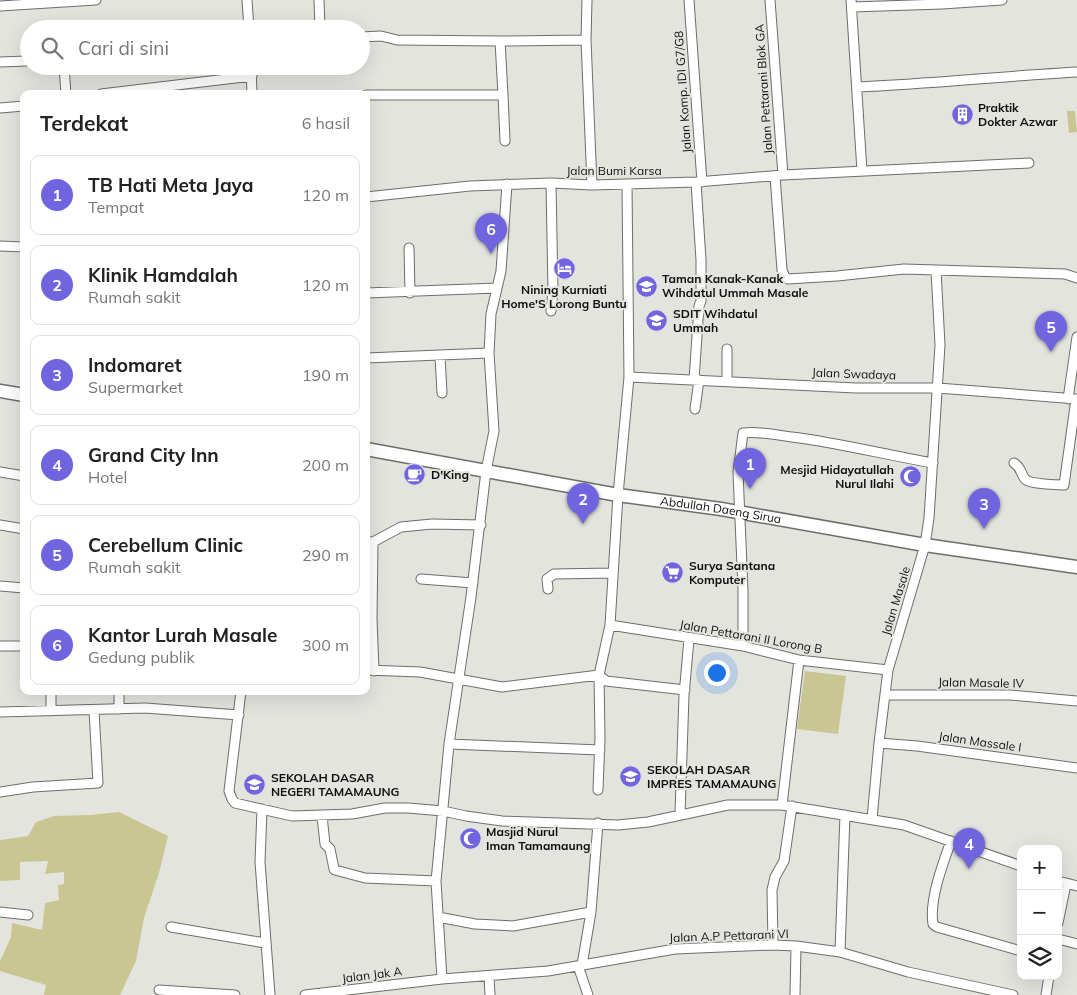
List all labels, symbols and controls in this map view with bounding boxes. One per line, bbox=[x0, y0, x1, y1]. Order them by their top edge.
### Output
search box bbox=[20, 20, 370, 75]
street label: Jalan Pettarani Blok GA bbox=[751, 23, 776, 154]
street label: Jalan Komp. IDI G7/G8 bbox=[671, 30, 694, 154]
icon: search bbox=[38, 34, 66, 62]
text: Cari di sini bbox=[78, 36, 169, 60]
place label: Praktik Dokter Azwar bbox=[978, 100, 1058, 129]
building icon: Praktik Dokter Azwar bbox=[950, 103, 974, 127]
text: Terdekat bbox=[40, 110, 128, 136]
text: 6 hasil bbox=[302, 113, 350, 133]
street label: Jalan Bumi Karsa bbox=[566, 163, 662, 178]
text: TB Hati Meta Jaya bbox=[88, 173, 254, 197]
text: 1 bbox=[52, 185, 62, 205]
text: 120 m bbox=[302, 185, 349, 205]
text: Tempat bbox=[88, 197, 144, 217]
pin: 6 bbox=[475, 213, 507, 254]
hotel icon: Nining Kurniati Home'S Lorong Buntu bbox=[552, 257, 576, 281]
text: Klinik Hamdalah bbox=[88, 263, 238, 287]
place label: Taman Kanak-Kanak Wihdatul Ummah Masale bbox=[662, 271, 809, 300]
school or university icon: Taman Kanak-Kanak Wihdatul Ummah Masale bbox=[634, 274, 658, 298]
text: 2 bbox=[52, 275, 62, 295]
text: 120 m bbox=[302, 275, 349, 295]
place label: Nining Kurniati Home'S Lorong Buntu bbox=[501, 282, 627, 311]
text: Rumah sakit bbox=[88, 287, 181, 307]
place label: SDIT Wihdatul Ummah bbox=[673, 306, 758, 335]
school or university icon: SDIT Wihdatul Ummah bbox=[645, 309, 669, 333]
pin: 5 bbox=[1035, 311, 1067, 352]
text: Indomaret bbox=[88, 353, 182, 377]
text: 3 bbox=[52, 365, 62, 385]
text: 190 m bbox=[302, 365, 349, 385]
street label: Jalan Swadaya bbox=[812, 365, 896, 382]
text: Supermarket bbox=[88, 377, 183, 397]
text: Grand City Inn bbox=[88, 443, 219, 467]
pin: 1 bbox=[734, 448, 766, 489]
text: 4 bbox=[52, 455, 62, 475]
text: 200 m bbox=[302, 455, 349, 475]
place label: Mesjid Hidayatullah Nurul Ilahi bbox=[780, 462, 894, 491]
cafe icon: D'King bbox=[403, 463, 427, 487]
mosque icon: Mesjid Hidayatullah Nurul Ilahi bbox=[898, 465, 922, 489]
text: Hotel bbox=[88, 467, 127, 487]
place label: D'King bbox=[431, 467, 469, 482]
pin: 2 bbox=[567, 483, 599, 524]
pin: 3 bbox=[968, 488, 1000, 529]
street label: Abdullah Daeng Sirua bbox=[659, 493, 782, 526]
text: Cerebellum Clinic bbox=[88, 533, 243, 557]
text: 5 bbox=[52, 545, 62, 565]
text: 290 m bbox=[302, 545, 349, 565]
text: Rumah sakit bbox=[88, 557, 181, 577]
place label: Surya Santana Komputer bbox=[689, 558, 775, 587]
supermarket icon: Surya Santana Komputer bbox=[661, 561, 685, 585]
street label: Jalan Masale bbox=[878, 565, 913, 637]
street label: Jalan Pettarani II Lorong B bbox=[679, 617, 824, 656]
text: Kantor Lurah Masale bbox=[88, 623, 278, 647]
text: 6 bbox=[52, 635, 62, 655]
text: 300 m bbox=[302, 635, 349, 655]
text: Gedung publik bbox=[88, 647, 195, 667]
your location bbox=[704, 660, 730, 686]
street label: Jalan Masale IV bbox=[938, 674, 1025, 691]
street label: Jalan Massale I bbox=[938, 728, 1023, 755]
place label: SEKOLAH DASAR IMPRES TAMAMAUNG bbox=[647, 762, 777, 791]
school or university icon: SEKOLAH DASAR IMPRES TAMAMAUNG bbox=[619, 765, 643, 789]
place label: SEKOLAH DASAR NEGERI TAMAMAUNG bbox=[271, 770, 400, 799]
school or university icon: SEKOLAH DASAR NEGERI TAMAMAUNG bbox=[243, 773, 267, 797]
place label: Masjid Nurul Iman Tamamaung bbox=[486, 824, 590, 853]
mosque icon: Masjid Nurul Iman Tamamaung bbox=[458, 827, 482, 851]
pin: 4 bbox=[953, 828, 985, 869]
map controls bbox=[1017, 845, 1062, 980]
button: + bbox=[1017, 845, 1062, 890]
button: − bbox=[1017, 890, 1062, 935]
street label: Jalan A.P Pettarani VI bbox=[669, 926, 789, 945]
button: layers bbox=[1017, 935, 1062, 980]
street label: Jalan Jak A bbox=[341, 963, 403, 986]

